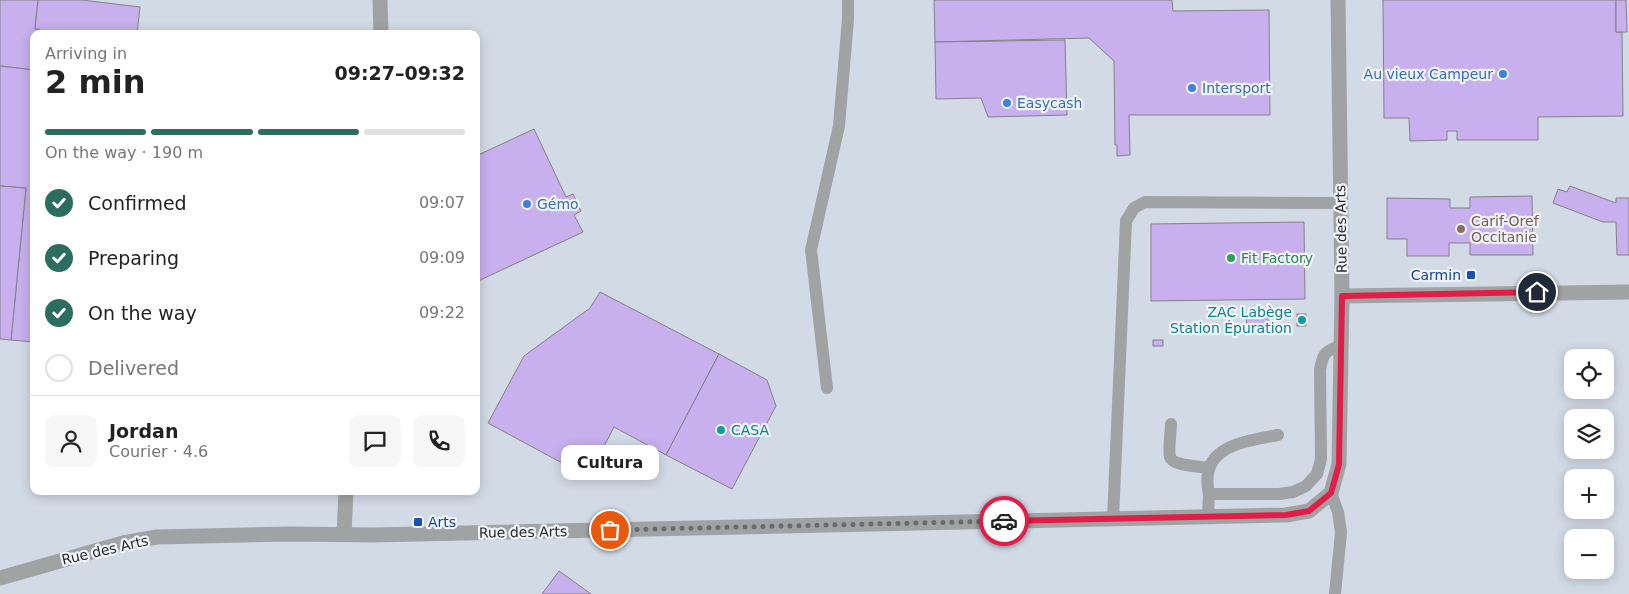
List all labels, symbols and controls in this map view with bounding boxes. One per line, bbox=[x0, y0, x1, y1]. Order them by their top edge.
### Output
text: Arriving in bbox=[45, 44, 127, 63]
text: 09:27–09:32 bbox=[335, 62, 465, 84]
text: 2 min bbox=[45, 63, 146, 101]
place label: Au vieux Campeur bbox=[1364, 66, 1493, 82]
marker: Au vieux Campeur bbox=[1497, 68, 1509, 80]
place label: Intersport bbox=[1202, 80, 1271, 96]
marker: Intersport bbox=[1186, 82, 1198, 94]
place label: Easycash bbox=[1017, 95, 1082, 111]
marker: Easycash bbox=[1001, 97, 1013, 109]
text: On the way · 190 m bbox=[45, 143, 203, 162]
street label: Rue des Arts bbox=[1332, 185, 1350, 273]
icon: check bbox=[45, 189, 73, 217]
text: Confirmed bbox=[88, 192, 187, 214]
text: 09:07 bbox=[419, 193, 465, 212]
place label: Gémo bbox=[537, 196, 579, 212]
marker: Gémo bbox=[521, 198, 533, 210]
place label: Carif-Oref Occitanie bbox=[1471, 213, 1540, 245]
marker: Carif-Oref Occitanie bbox=[1455, 223, 1467, 235]
icon: check bbox=[45, 244, 73, 272]
text: Preparing bbox=[88, 247, 179, 269]
text: 09:09 bbox=[419, 248, 465, 267]
place label: Fit Factory bbox=[1241, 250, 1313, 266]
marker: Fit Factory bbox=[1225, 252, 1237, 264]
place label: Carmin bbox=[1411, 267, 1461, 283]
marker: Carmin bbox=[1465, 269, 1477, 281]
pin bbox=[1516, 271, 1558, 313]
icon: home bbox=[1523, 278, 1551, 306]
icon: check bbox=[45, 299, 73, 327]
text: On the way bbox=[88, 302, 197, 324]
text: 09:22 bbox=[419, 303, 465, 322]
place label: ZAC Labège Station Épuration bbox=[1170, 304, 1292, 336]
marker: ZAC Labège Station Épuration bbox=[1296, 314, 1308, 326]
map controls bbox=[1564, 349, 1614, 579]
button: locate bbox=[1564, 349, 1614, 399]
text: Delivered bbox=[88, 357, 179, 379]
button: layers bbox=[1564, 409, 1614, 459]
button: person bbox=[45, 415, 97, 467]
button: chat bbox=[349, 415, 401, 467]
button: phone bbox=[413, 415, 465, 467]
text: Jordan bbox=[109, 420, 178, 442]
place label: CASA bbox=[731, 422, 769, 438]
marker: CASA bbox=[715, 424, 727, 436]
text: Courier · 4.6 bbox=[109, 442, 208, 461]
callout: Cultura bbox=[561, 445, 659, 480]
text: Cultura bbox=[577, 453, 643, 472]
button: + bbox=[1564, 469, 1614, 519]
courier bbox=[979, 496, 1029, 546]
icon: car bbox=[990, 507, 1018, 535]
pin bbox=[589, 509, 631, 551]
place label: Arts bbox=[428, 514, 456, 530]
marker: Arts bbox=[412, 516, 424, 528]
icon: bag bbox=[596, 516, 624, 544]
street label: Rue des Arts bbox=[479, 523, 567, 541]
button: − bbox=[1564, 529, 1614, 579]
street label: Rue des Arts bbox=[60, 532, 150, 568]

